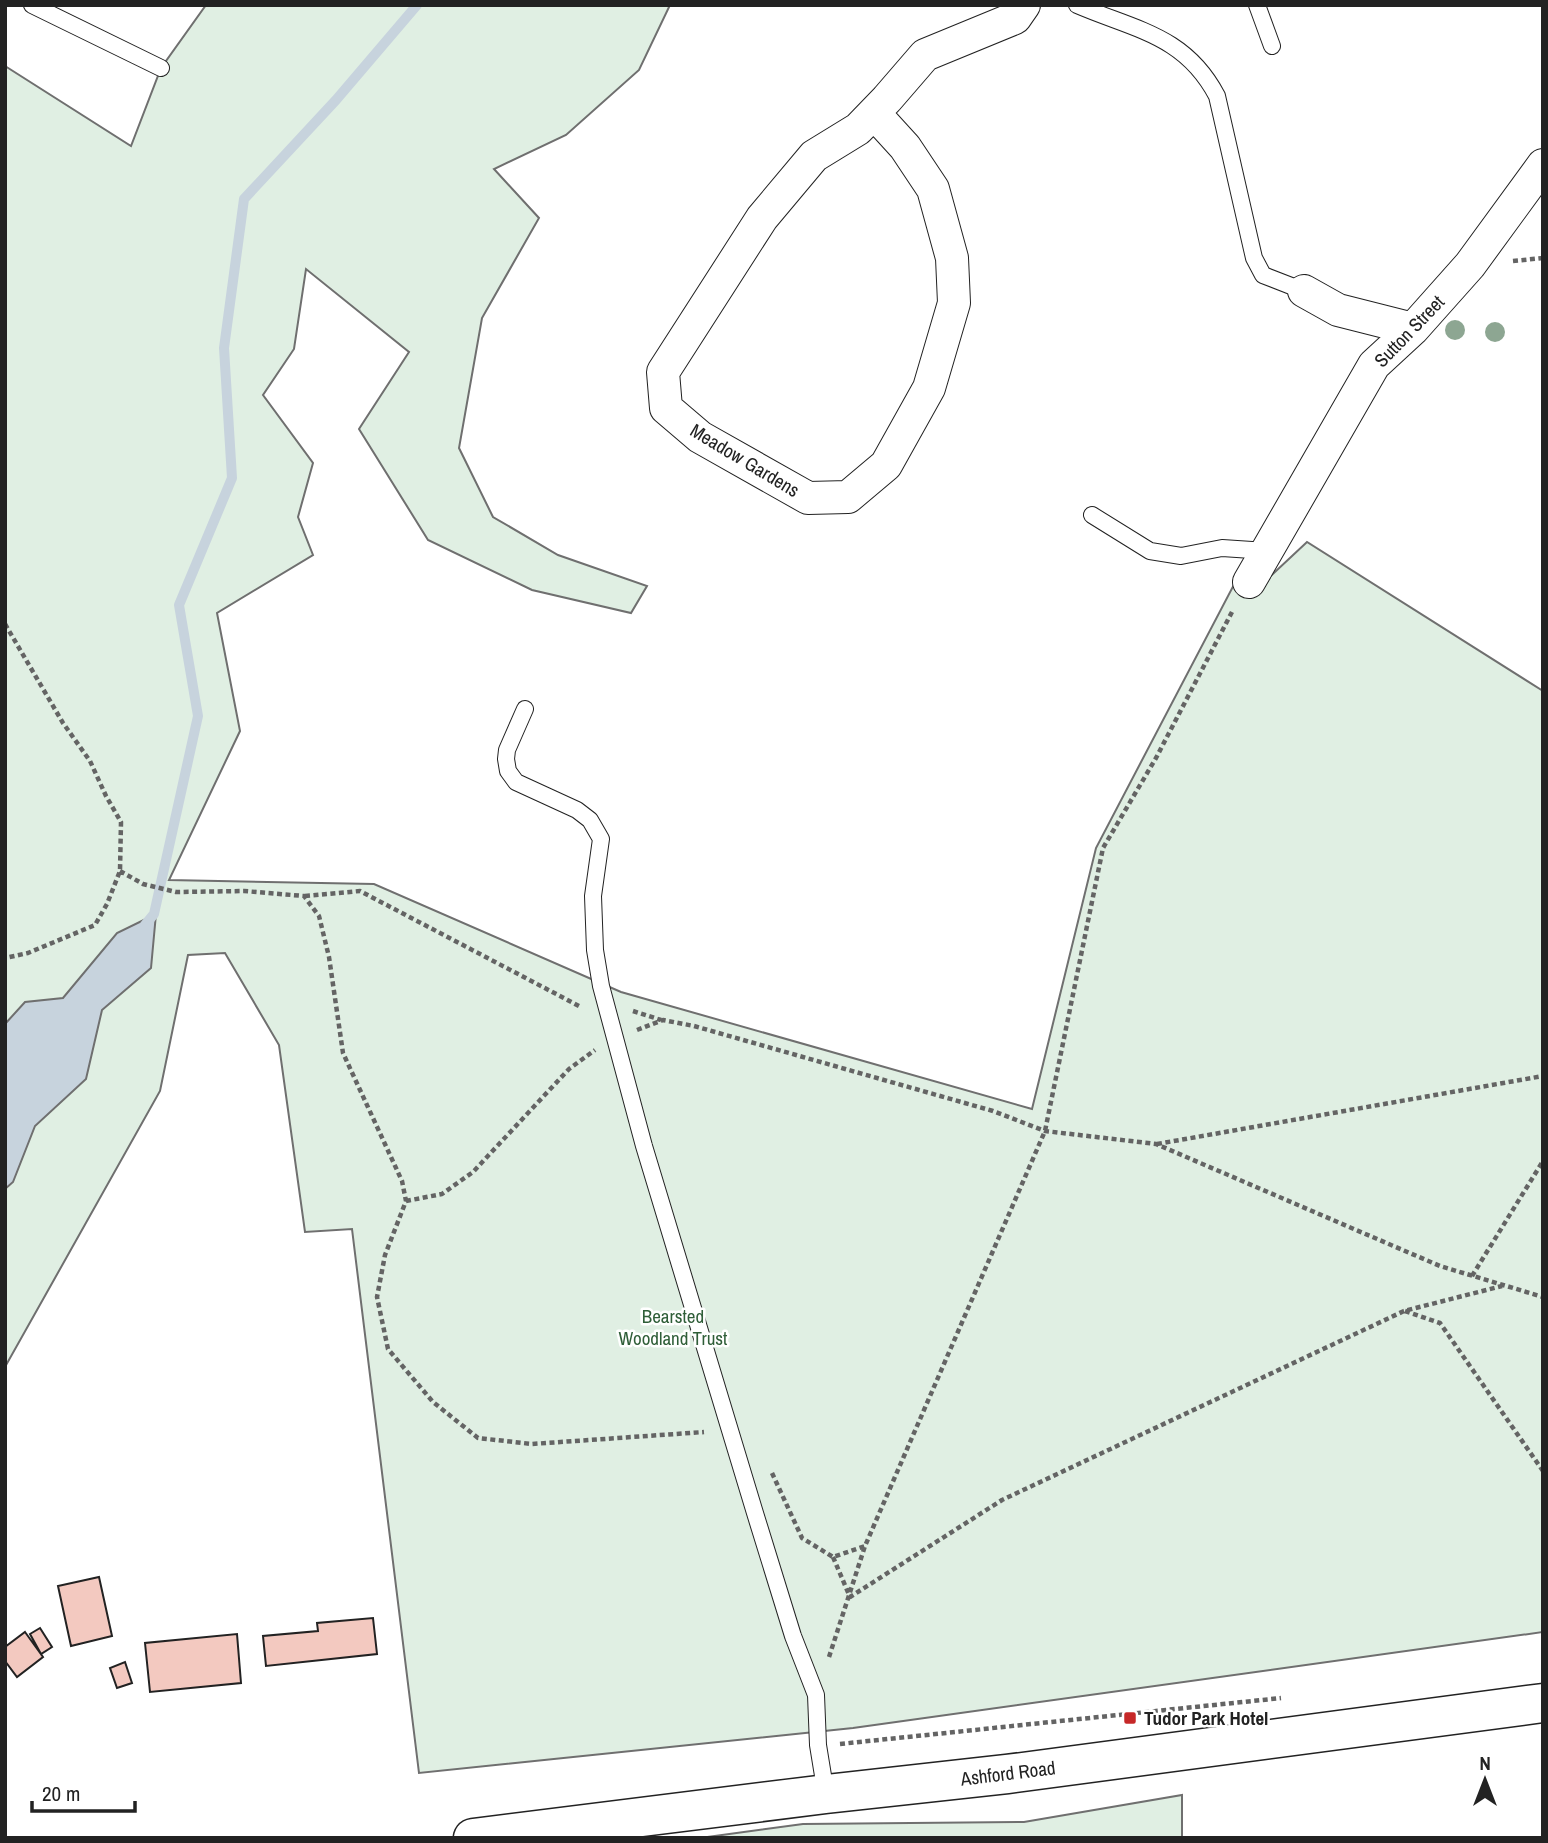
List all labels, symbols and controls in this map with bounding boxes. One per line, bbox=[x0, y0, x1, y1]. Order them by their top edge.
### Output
street label: Sutton Street bbox=[1368, 289, 1450, 373]
street label: Meadow Gardens bbox=[686, 417, 805, 503]
park label: Bearsted Woodland Trust bbox=[619, 1303, 728, 1351]
place label: Tudor Park Hotel bbox=[1144, 1705, 1268, 1731]
marker: Tudor Park Hotel bbox=[1122, 1710, 1138, 1726]
north arrow bbox=[1450, 1745, 1520, 1815]
text: N bbox=[1479, 1750, 1491, 1776]
street label: Ashford Road bbox=[958, 1754, 1057, 1792]
scale bar bbox=[32, 1770, 135, 1814]
text: 20 m bbox=[42, 1779, 80, 1808]

